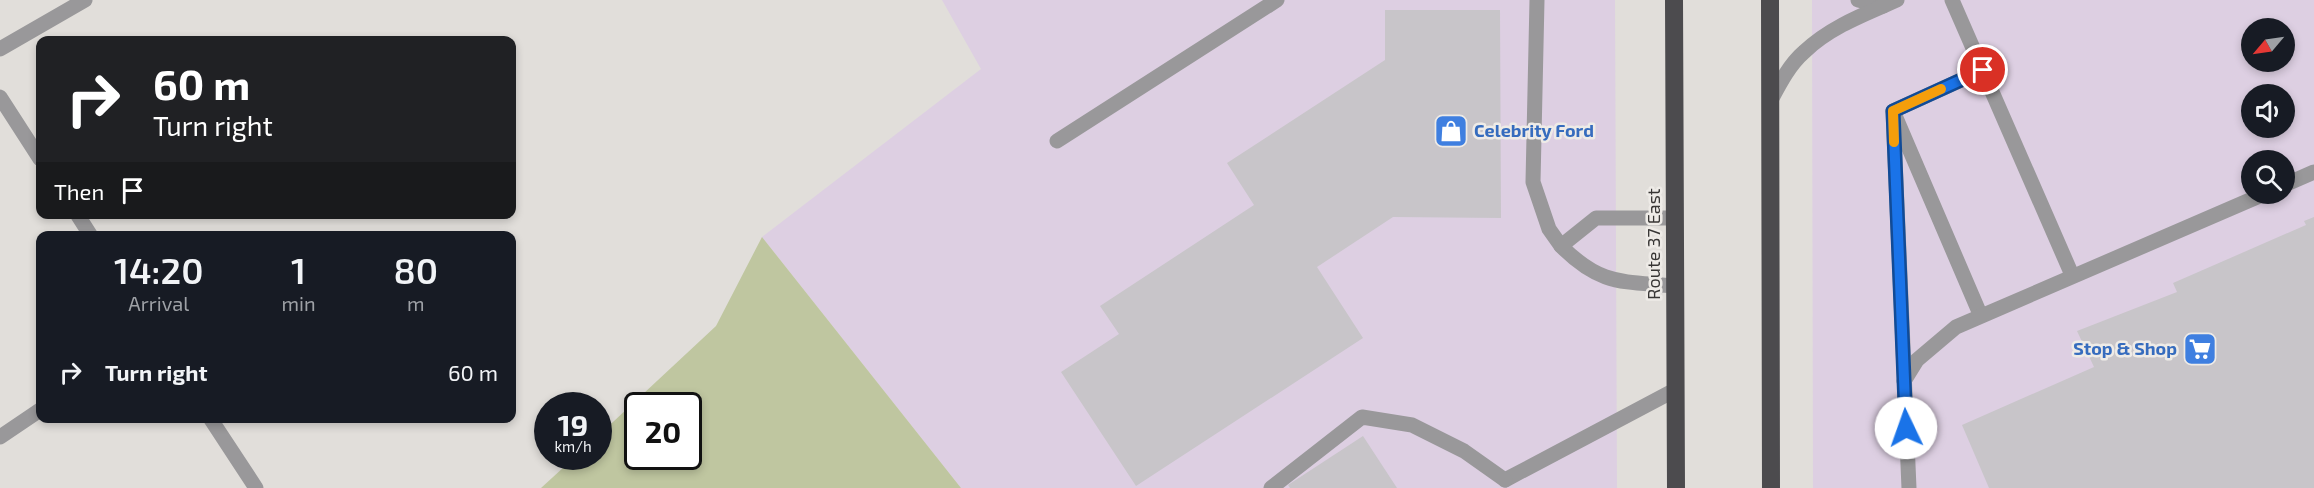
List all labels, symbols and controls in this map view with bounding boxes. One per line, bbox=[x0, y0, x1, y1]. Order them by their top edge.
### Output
north arrow bbox=[2241, 18, 2295, 72]
map controls bbox=[2241, 18, 2295, 204]
pin bbox=[1957, 44, 2008, 95]
icon: arrive bbox=[1966, 53, 1999, 86]
text: 60 m bbox=[153, 58, 250, 108]
icon: right bbox=[54, 60, 132, 138]
button: sound bbox=[2241, 84, 2295, 138]
text: Turn right bbox=[153, 109, 273, 141]
shop icon: Celebrity Ford bbox=[1433, 113, 1469, 149]
place label: Celebrity Ford bbox=[1474, 119, 1594, 141]
button: search bbox=[2241, 150, 2295, 204]
icon: arrive bbox=[116, 174, 149, 207]
text: Then bbox=[54, 178, 104, 204]
street label: Route 37 East bbox=[1642, 188, 1664, 300]
text: 14:20 bbox=[114, 248, 203, 291]
text: 1 bbox=[291, 248, 306, 291]
text: 80 bbox=[394, 248, 438, 291]
text: Arrival bbox=[128, 291, 189, 315]
text: min bbox=[281, 291, 316, 315]
text: m bbox=[407, 291, 425, 315]
supermarket icon: Stop & Shop bbox=[2182, 331, 2218, 367]
place label: Stop & Shop bbox=[2073, 337, 2177, 359]
icon: right bbox=[54, 356, 87, 389]
text: Turn right bbox=[105, 359, 207, 385]
text: 60 m bbox=[448, 359, 498, 385]
speed limit sign: 20 bbox=[624, 392, 702, 470]
position arrow bbox=[1874, 396, 1938, 460]
text: 19 bbox=[558, 406, 588, 442]
text: km/h bbox=[554, 437, 592, 455]

